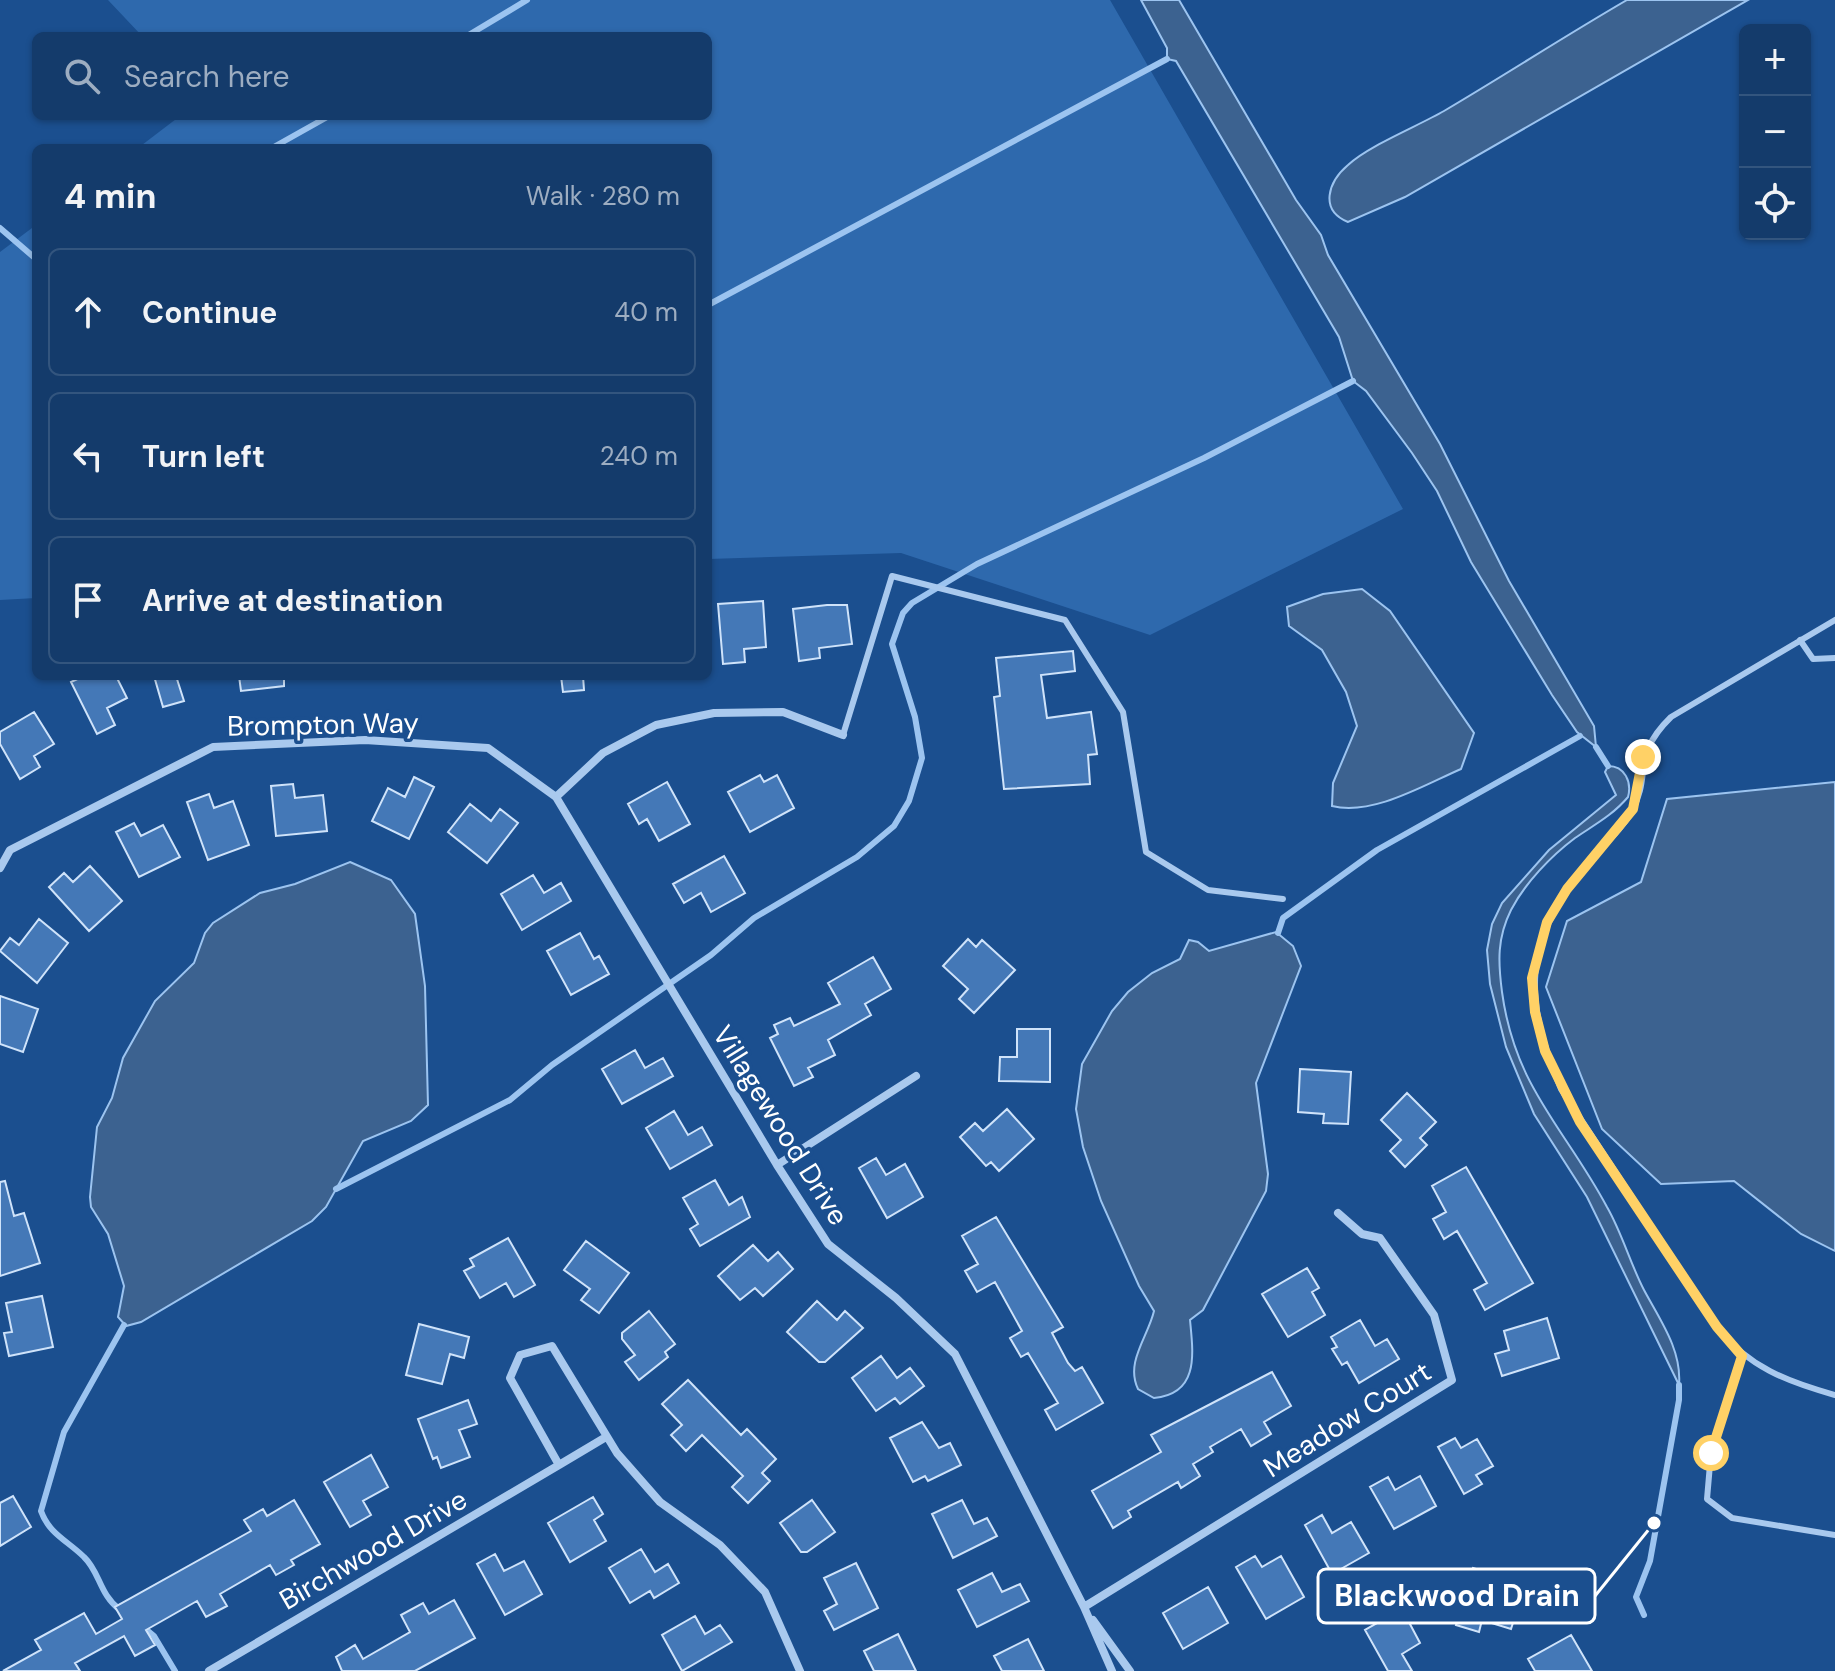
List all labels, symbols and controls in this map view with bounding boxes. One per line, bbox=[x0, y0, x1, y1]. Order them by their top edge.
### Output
map controls bbox=[1739, 24, 1811, 240]
button: + bbox=[1739, 24, 1811, 96]
search box bbox=[32, 32, 712, 120]
icon: search bbox=[60, 54, 104, 98]
text: Search here bbox=[124, 57, 290, 96]
button: − bbox=[1739, 96, 1811, 168]
button: locate bbox=[1739, 168, 1811, 240]
text: 4 min bbox=[64, 174, 156, 219]
text: Walk · 280 m bbox=[526, 179, 680, 213]
icon: ahead bbox=[66, 290, 110, 334]
text: Continue bbox=[142, 293, 277, 332]
text: 40 m bbox=[614, 295, 678, 329]
icon: left bbox=[66, 434, 110, 478]
text: Turn left bbox=[142, 437, 265, 476]
text: 240 m bbox=[600, 439, 678, 473]
icon: arrive bbox=[66, 578, 110, 622]
text: Arrive at destination bbox=[142, 581, 443, 620]
street label: Brompton Way bbox=[227, 704, 419, 745]
route end bbox=[1625, 739, 1661, 775]
street label: Villagewood Drive bbox=[704, 1018, 857, 1232]
street label: Meadow Court bbox=[1256, 1353, 1438, 1486]
route start bbox=[1693, 1435, 1729, 1471]
street label: Birchwood Drive bbox=[273, 1481, 474, 1618]
callout: Blackwood Drain bbox=[1318, 1569, 1595, 1623]
text: Blackwood Drain bbox=[1334, 1576, 1580, 1615]

